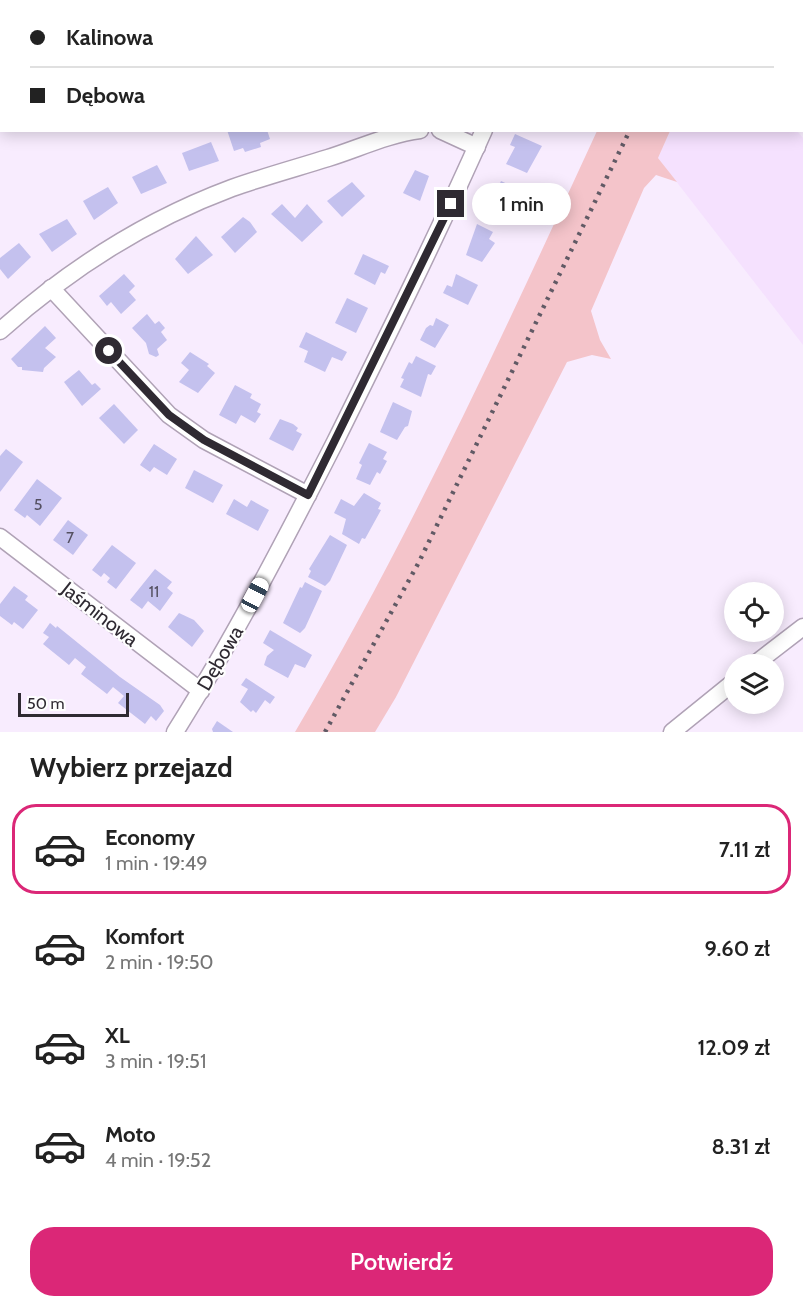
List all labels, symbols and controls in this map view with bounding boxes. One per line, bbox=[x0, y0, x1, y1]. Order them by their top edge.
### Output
text: Kalinowa bbox=[66, 24, 153, 51]
text: Dębowa bbox=[66, 82, 145, 109]
callout: 1 min bbox=[472, 183, 571, 225]
route end bbox=[437, 190, 464, 217]
text: 1 min bbox=[499, 192, 544, 216]
route start bbox=[95, 337, 122, 364]
house number: 5 bbox=[34, 495, 42, 514]
house number: 7 bbox=[66, 528, 74, 547]
car bbox=[239, 575, 271, 615]
street label: Jaśminowa bbox=[56, 576, 143, 652]
house number: 11 bbox=[149, 582, 159, 601]
map controls bbox=[724, 582, 784, 714]
button: locate bbox=[724, 582, 784, 642]
street label: Dębowa bbox=[192, 621, 248, 695]
button: layers bbox=[724, 654, 784, 714]
scale bar bbox=[18, 690, 129, 718]
text: 50 m bbox=[27, 694, 64, 713]
text: Wybierz przejazd bbox=[30, 751, 233, 784]
icon: car bbox=[33, 822, 87, 876]
text: Economy bbox=[105, 824, 195, 851]
text: 7.11 zł bbox=[719, 836, 770, 863]
text: 1 min · 19:49 bbox=[105, 851, 208, 875]
icon: car bbox=[33, 921, 87, 975]
text: Komfort bbox=[105, 923, 184, 950]
text: 9.60 zł bbox=[705, 935, 770, 962]
text: 2 min · 19:50 bbox=[105, 950, 214, 974]
icon: car bbox=[33, 1020, 87, 1074]
text: XL bbox=[105, 1022, 130, 1049]
text: 12.09 zł bbox=[697, 1034, 770, 1061]
text: 3 min · 19:51 bbox=[105, 1049, 206, 1073]
icon: car bbox=[33, 1119, 87, 1173]
text: Moto bbox=[105, 1121, 156, 1148]
text: 8.31 zł bbox=[711, 1133, 770, 1160]
text: 4 min · 19:52 bbox=[105, 1148, 211, 1172]
button: Potwierdź bbox=[30, 1227, 773, 1296]

